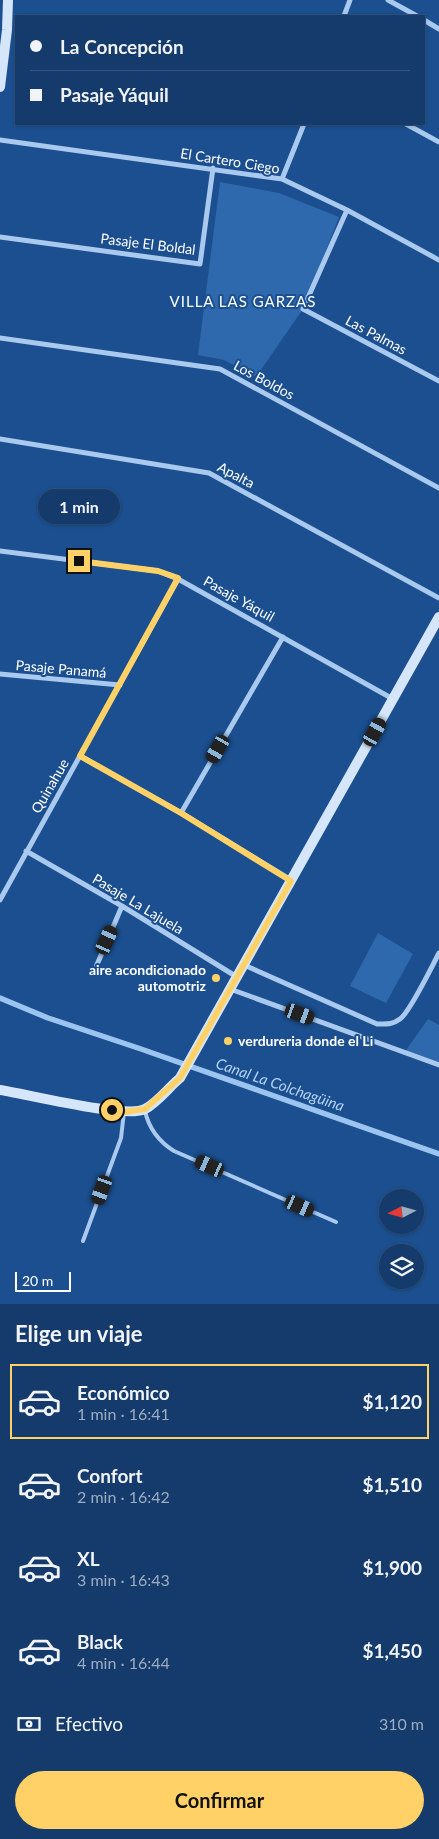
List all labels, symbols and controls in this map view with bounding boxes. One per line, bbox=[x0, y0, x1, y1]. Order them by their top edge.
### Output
text: La Concepción bbox=[60, 35, 184, 58]
text: Pasaje Yáquil bbox=[60, 83, 169, 106]
street label: El Cartero Ciego bbox=[179, 144, 281, 177]
street label: Pasaje El Boldal bbox=[100, 229, 197, 258]
district label: VILLA LAS GARZAS bbox=[170, 292, 316, 310]
street label: Las Palmas bbox=[343, 311, 410, 358]
street label: Los Boldos bbox=[231, 356, 297, 403]
street label: Apalta bbox=[215, 458, 258, 491]
callout: 1 min bbox=[38, 488, 120, 524]
text: 1 min bbox=[59, 497, 99, 516]
route end bbox=[68, 550, 90, 572]
street label: Pasaje Yáquil bbox=[201, 572, 278, 625]
street label: Pasaje Panamá bbox=[15, 656, 107, 681]
car bbox=[361, 715, 388, 749]
car bbox=[204, 732, 231, 766]
street label: Quinahue bbox=[27, 755, 72, 816]
street label: Pasaje La Lajuela bbox=[90, 870, 187, 937]
car bbox=[94, 923, 119, 957]
place label: aire acondicionado automotriz bbox=[89, 961, 207, 994]
marker: aire acondicionado automotriz bbox=[210, 972, 222, 984]
car bbox=[283, 1002, 316, 1026]
place label: verdureria donde el Li bbox=[238, 1032, 373, 1049]
marker: verdureria donde el Li bbox=[222, 1035, 234, 1047]
water label: Canal La Colchagüina bbox=[214, 1054, 347, 1115]
route start bbox=[101, 1099, 123, 1121]
car bbox=[193, 1153, 226, 1179]
car bbox=[89, 1173, 114, 1207]
north arrow bbox=[379, 1189, 424, 1234]
map controls bbox=[379, 1189, 424, 1289]
car bbox=[283, 1193, 316, 1219]
button: layers bbox=[379, 1244, 424, 1289]
scale bar bbox=[15, 1269, 71, 1292]
text: 20 m bbox=[22, 1272, 53, 1289]
text: Elige un viaje bbox=[15, 1320, 143, 1347]
icon: car bbox=[17, 1379, 62, 1424]
text: Económico bbox=[77, 1381, 170, 1404]
text: $1,120 bbox=[362, 1390, 422, 1413]
text: 1 min · 16:41 bbox=[77, 1404, 170, 1423]
icon: car bbox=[17, 1462, 62, 1507]
text: Confort bbox=[77, 1464, 142, 1487]
text: $1,510 bbox=[362, 1473, 422, 1496]
text: 2 min · 16:42 bbox=[77, 1487, 170, 1506]
icon: car bbox=[17, 1545, 62, 1590]
text: XL bbox=[77, 1547, 100, 1570]
text: $1,900 bbox=[362, 1556, 422, 1579]
text: 3 min · 16:43 bbox=[77, 1570, 170, 1589]
icon: car bbox=[17, 1628, 62, 1673]
text: Black bbox=[77, 1630, 123, 1653]
text: $1,450 bbox=[362, 1639, 422, 1662]
text: 4 min · 16:44 bbox=[77, 1653, 170, 1672]
icon: cash bbox=[15, 1710, 43, 1738]
text: Efectivo bbox=[55, 1712, 123, 1735]
text: 310 m bbox=[379, 1714, 424, 1733]
button: Confirmar bbox=[15, 1771, 424, 1829]

